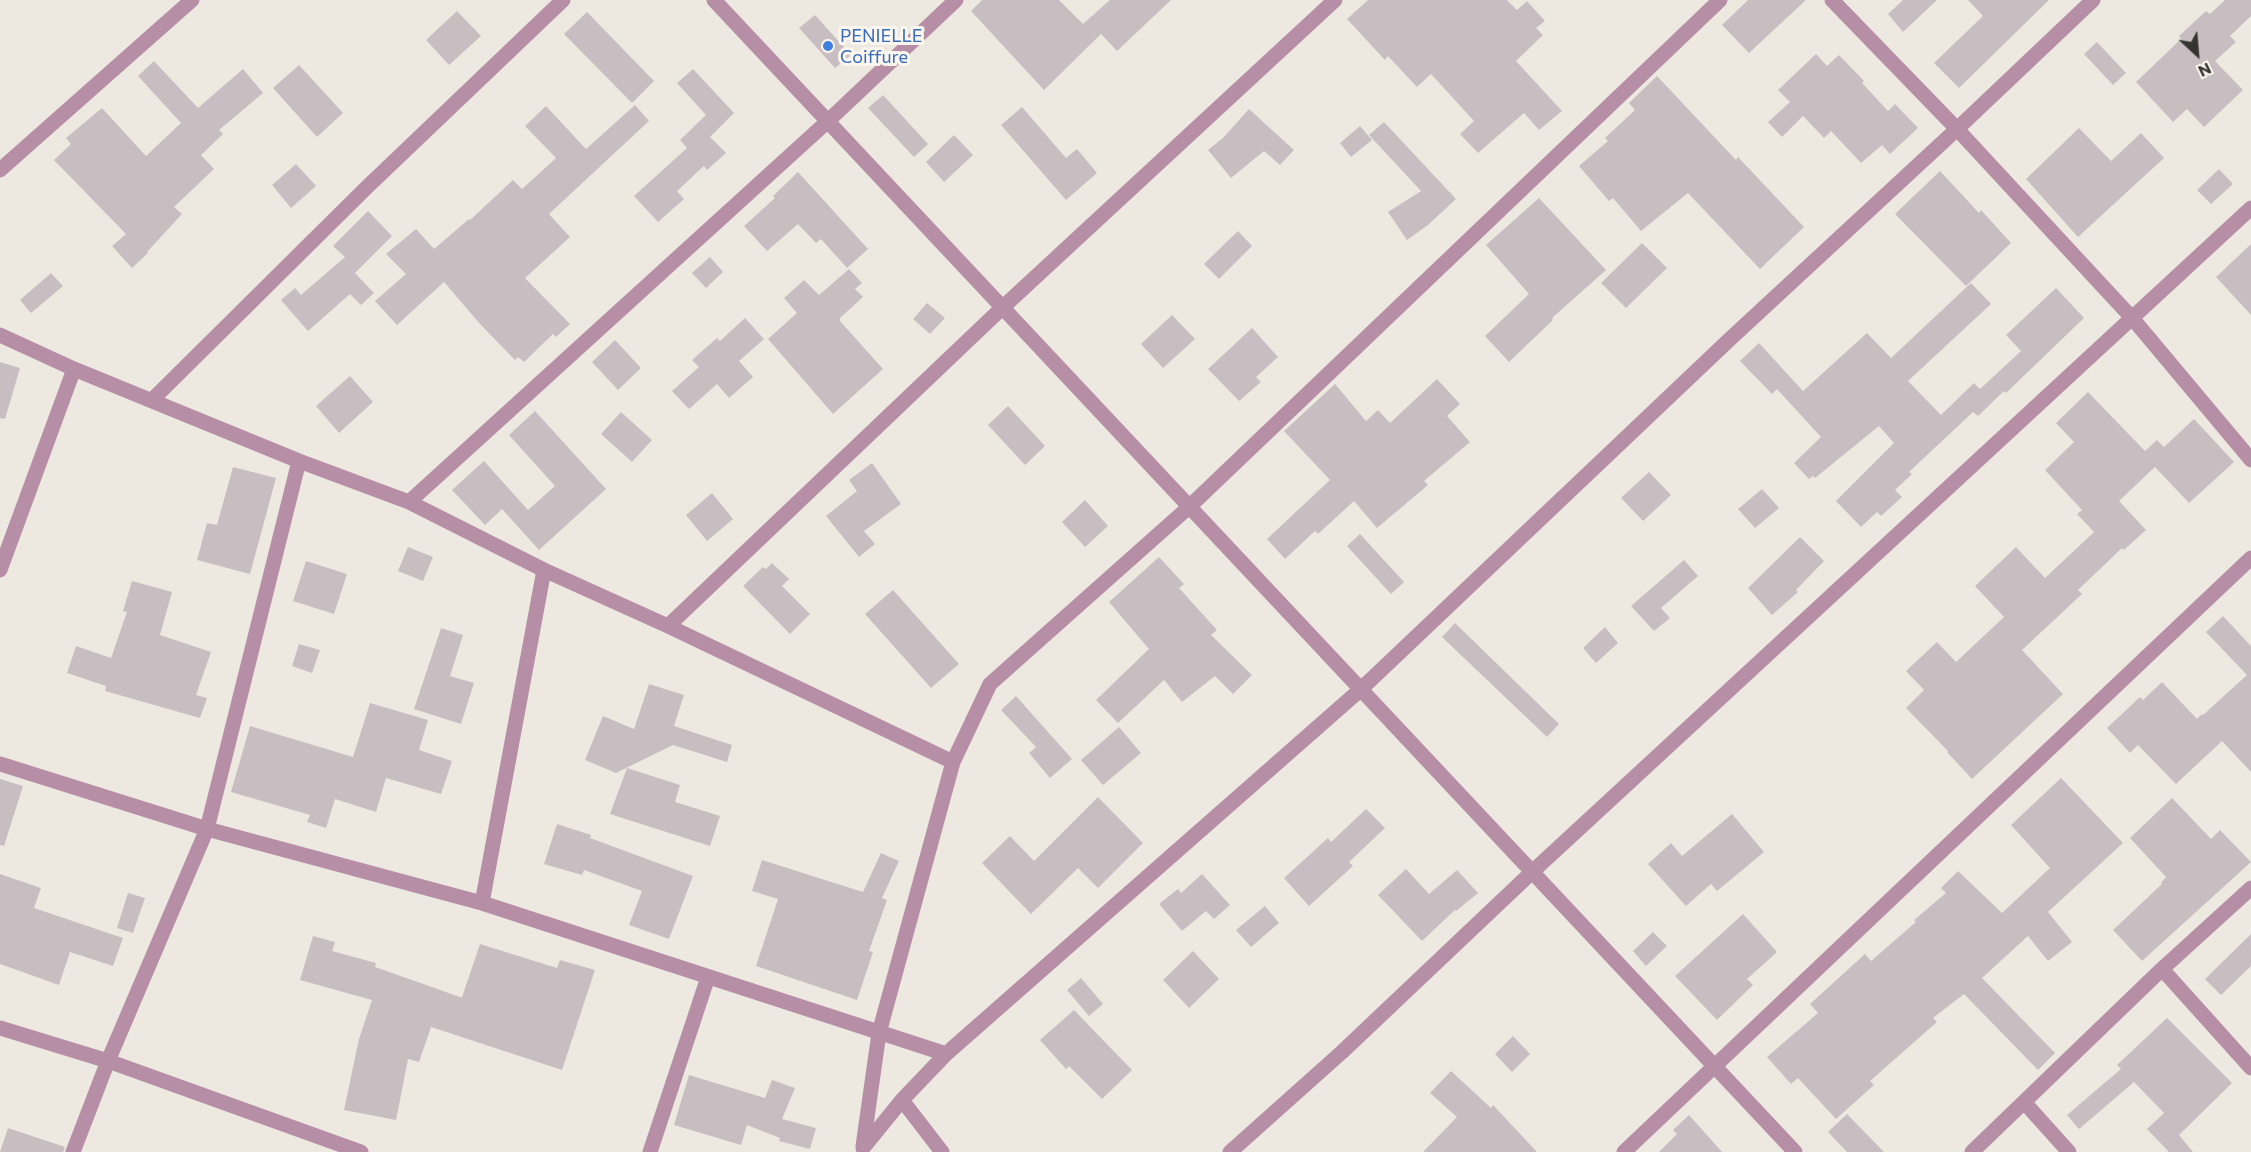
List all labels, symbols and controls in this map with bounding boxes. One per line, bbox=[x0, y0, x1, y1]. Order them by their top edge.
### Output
north arrow bbox=[2167, 24, 2227, 84]
place label: PENIELLE Coiffure bbox=[840, 25, 923, 68]
marker: PENIELLE Coiffure bbox=[821, 39, 835, 53]
text: N bbox=[2196, 59, 2215, 82]

